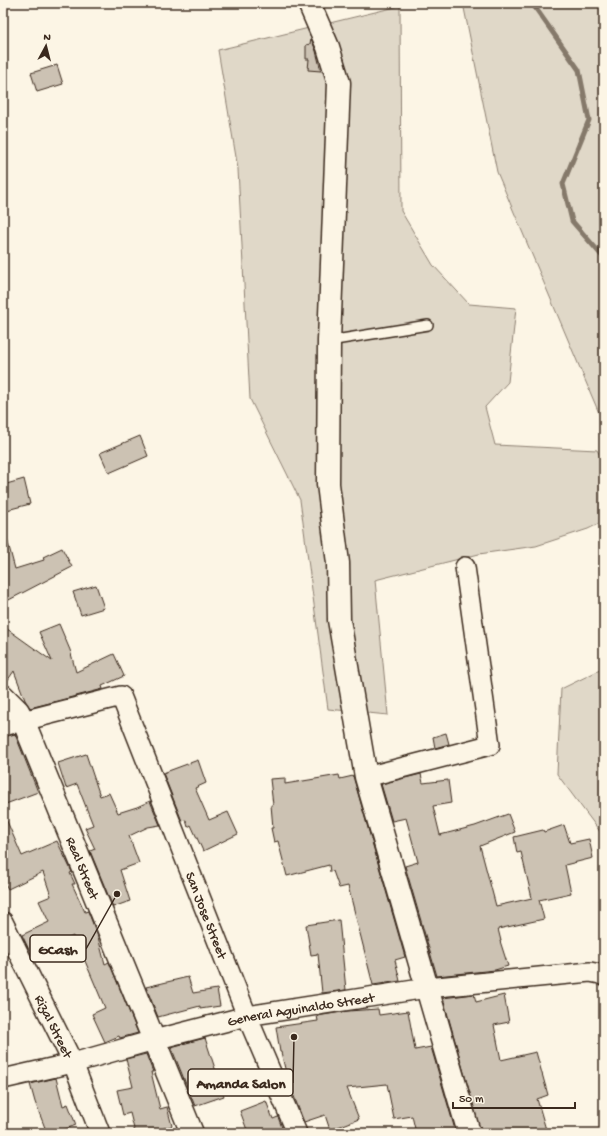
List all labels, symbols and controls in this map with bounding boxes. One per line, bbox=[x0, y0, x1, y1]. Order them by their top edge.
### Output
north arrow bbox=[26, 26, 66, 66]
text: N bbox=[43, 32, 51, 44]
street label: Real Street bbox=[61, 835, 102, 904]
street label: San Jose Street bbox=[180, 870, 230, 963]
callout: GCash bbox=[30, 935, 86, 962]
text: GCash bbox=[38, 942, 78, 960]
street label: General Aguinaldo Street bbox=[226, 990, 377, 1032]
street label: Rizal Street bbox=[30, 993, 76, 1062]
callout: Amanda Salon bbox=[188, 1069, 293, 1096]
text: Amanda Salon bbox=[195, 1076, 286, 1094]
scale bar bbox=[453, 1084, 575, 1110]
text: 50 m bbox=[459, 1093, 484, 1107]

